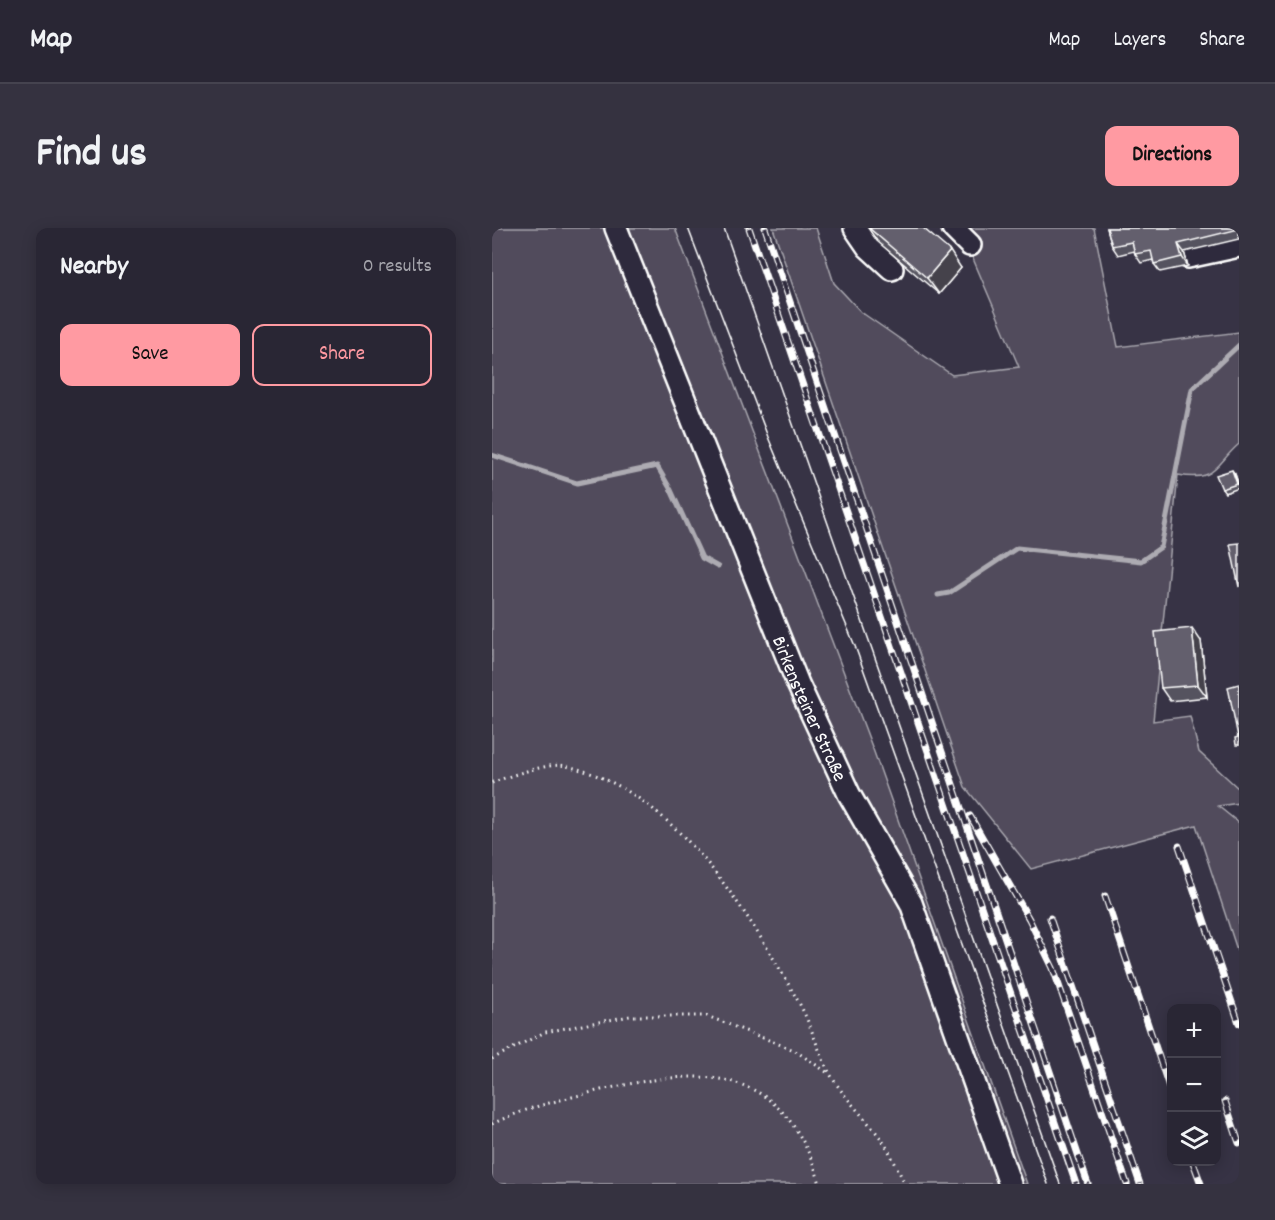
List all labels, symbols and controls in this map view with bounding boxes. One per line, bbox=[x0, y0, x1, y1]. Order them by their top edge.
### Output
text: Map bbox=[30, 21, 72, 61]
text: Map bbox=[1049, 26, 1080, 56]
text: Layers bbox=[1113, 26, 1166, 56]
text: Share bbox=[1199, 26, 1245, 56]
text: Find us bbox=[36, 126, 147, 186]
button: Directions bbox=[1105, 126, 1239, 186]
text: Nearby bbox=[60, 249, 128, 286]
text: 0 results bbox=[363, 253, 432, 281]
button: Save bbox=[60, 324, 240, 386]
button: Share bbox=[252, 324, 432, 386]
street label: Birkensteiner Straße bbox=[763, 632, 852, 787]
map controls bbox=[1167, 1004, 1221, 1166]
button: + bbox=[1167, 1004, 1221, 1058]
button: − bbox=[1167, 1058, 1221, 1112]
button: layers bbox=[1167, 1112, 1221, 1166]

